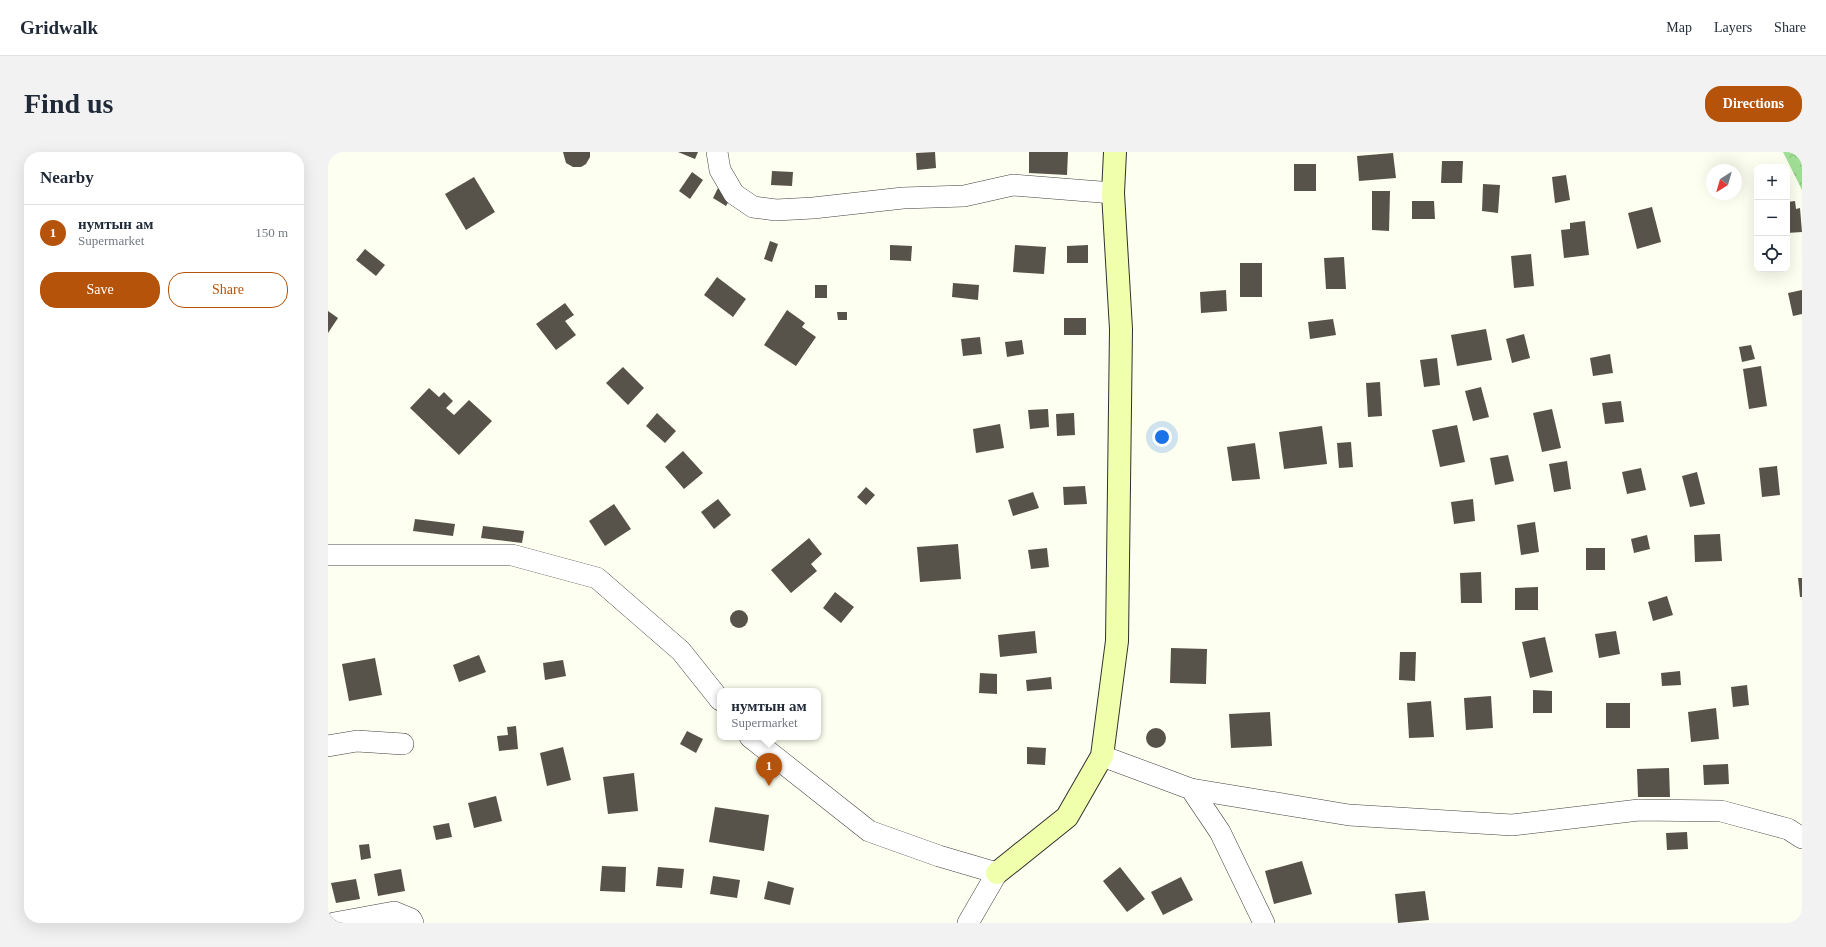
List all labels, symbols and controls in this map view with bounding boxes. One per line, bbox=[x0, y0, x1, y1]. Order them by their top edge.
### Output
text: Gridwalk bbox=[20, 17, 98, 38]
text: Map bbox=[1666, 20, 1692, 35]
text: Layers bbox=[1714, 20, 1752, 35]
text: Share bbox=[1774, 20, 1806, 35]
button: Directions bbox=[1705, 86, 1802, 122]
text: Find us bbox=[24, 88, 114, 119]
north arrow bbox=[1706, 164, 1742, 200]
map controls bbox=[1754, 164, 1790, 272]
button: + bbox=[1754, 164, 1790, 200]
text: Nearby bbox=[40, 168, 94, 187]
button: − bbox=[1754, 200, 1790, 236]
text: нумтын ам bbox=[78, 216, 153, 232]
text: 1 bbox=[50, 225, 56, 240]
text: 150 m bbox=[255, 225, 288, 240]
text: Supermarket bbox=[78, 233, 144, 248]
button: locate bbox=[1754, 236, 1790, 272]
button: Save bbox=[40, 272, 160, 308]
button: Share bbox=[168, 272, 288, 308]
your location bbox=[1152, 427, 1172, 447]
popup bbox=[717, 688, 821, 740]
text: нумтын ам bbox=[731, 698, 807, 714]
text: Supermarket bbox=[731, 715, 798, 730]
pin: 1 bbox=[756, 753, 782, 786]

